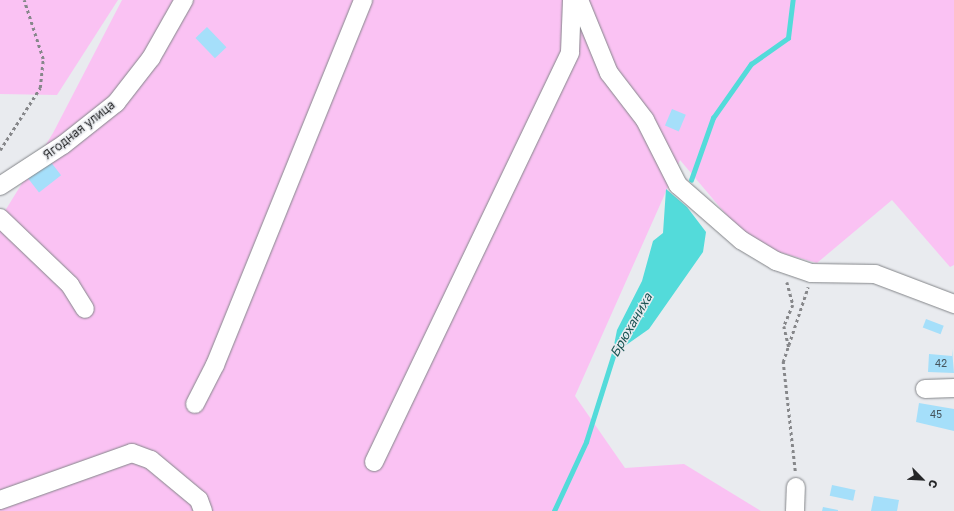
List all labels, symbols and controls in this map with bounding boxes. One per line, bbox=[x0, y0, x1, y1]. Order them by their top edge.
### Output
street label: Ягодная улица bbox=[40, 98, 118, 162]
water label: Брюханиха bbox=[606, 290, 656, 360]
house number: 42 bbox=[935, 358, 947, 370]
house number: 45 bbox=[930, 409, 942, 421]
north arrow bbox=[902, 459, 942, 499]
text: С bbox=[926, 478, 941, 490]

